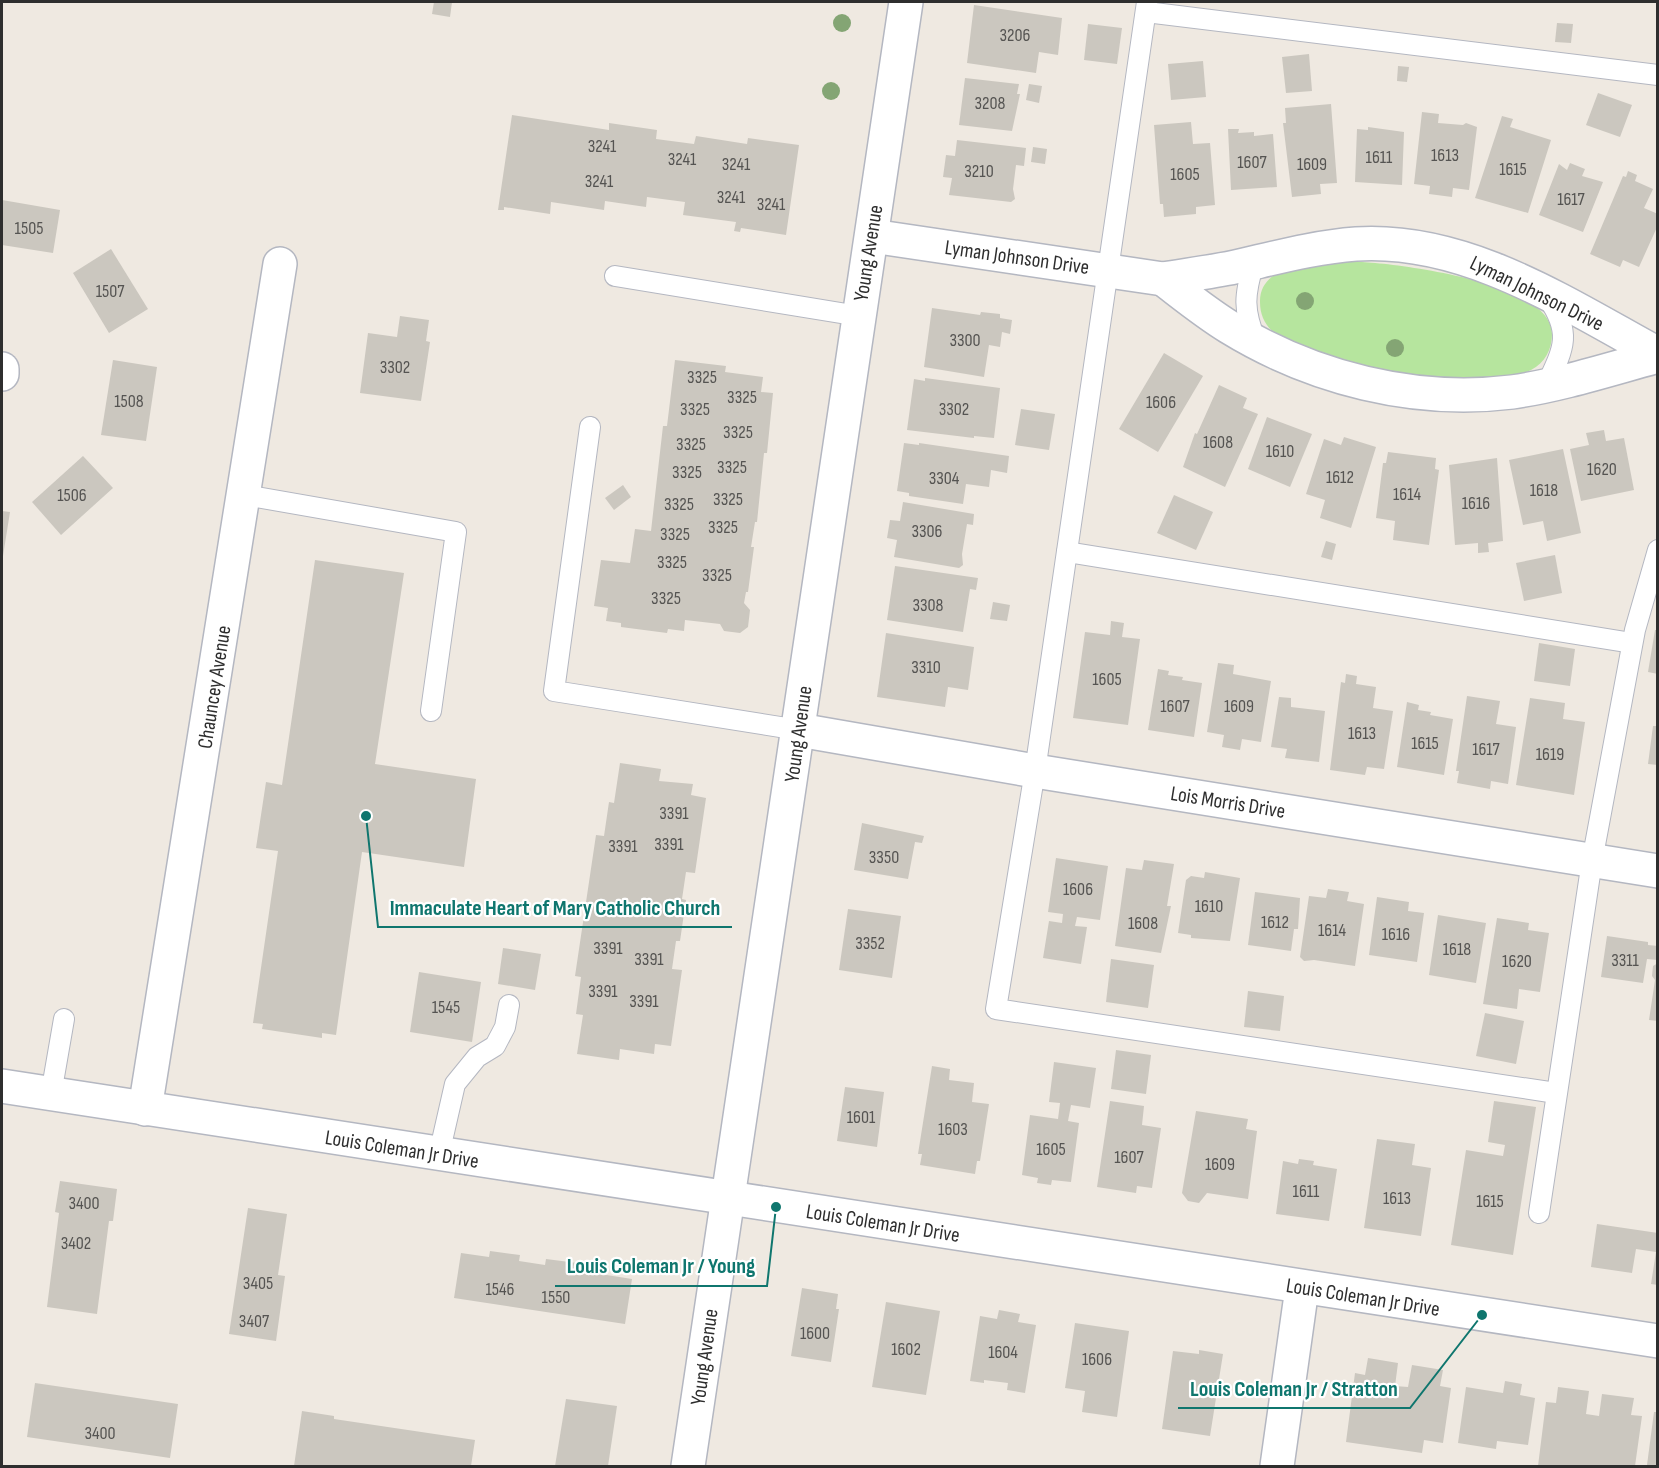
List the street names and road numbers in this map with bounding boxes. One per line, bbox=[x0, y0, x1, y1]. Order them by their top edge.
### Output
street label: Young Avenue bbox=[849, 203, 888, 303]
street label: Lyman Johnson Drive bbox=[943, 235, 1091, 280]
street label: Lyman Johnson Drive bbox=[1466, 250, 1608, 337]
street label: Chauncey Avenue bbox=[192, 624, 237, 750]
street label: Young Avenue bbox=[779, 684, 818, 784]
street label: Lois Morris Drive bbox=[1169, 781, 1287, 824]
street label: Louis Coleman Jr Drive bbox=[323, 1125, 480, 1174]
street label: Louis Coleman Jr Drive bbox=[804, 1199, 961, 1248]
street label: Louis Coleman Jr Drive bbox=[1284, 1273, 1441, 1322]
street label: Young Avenue bbox=[685, 1307, 724, 1407]

